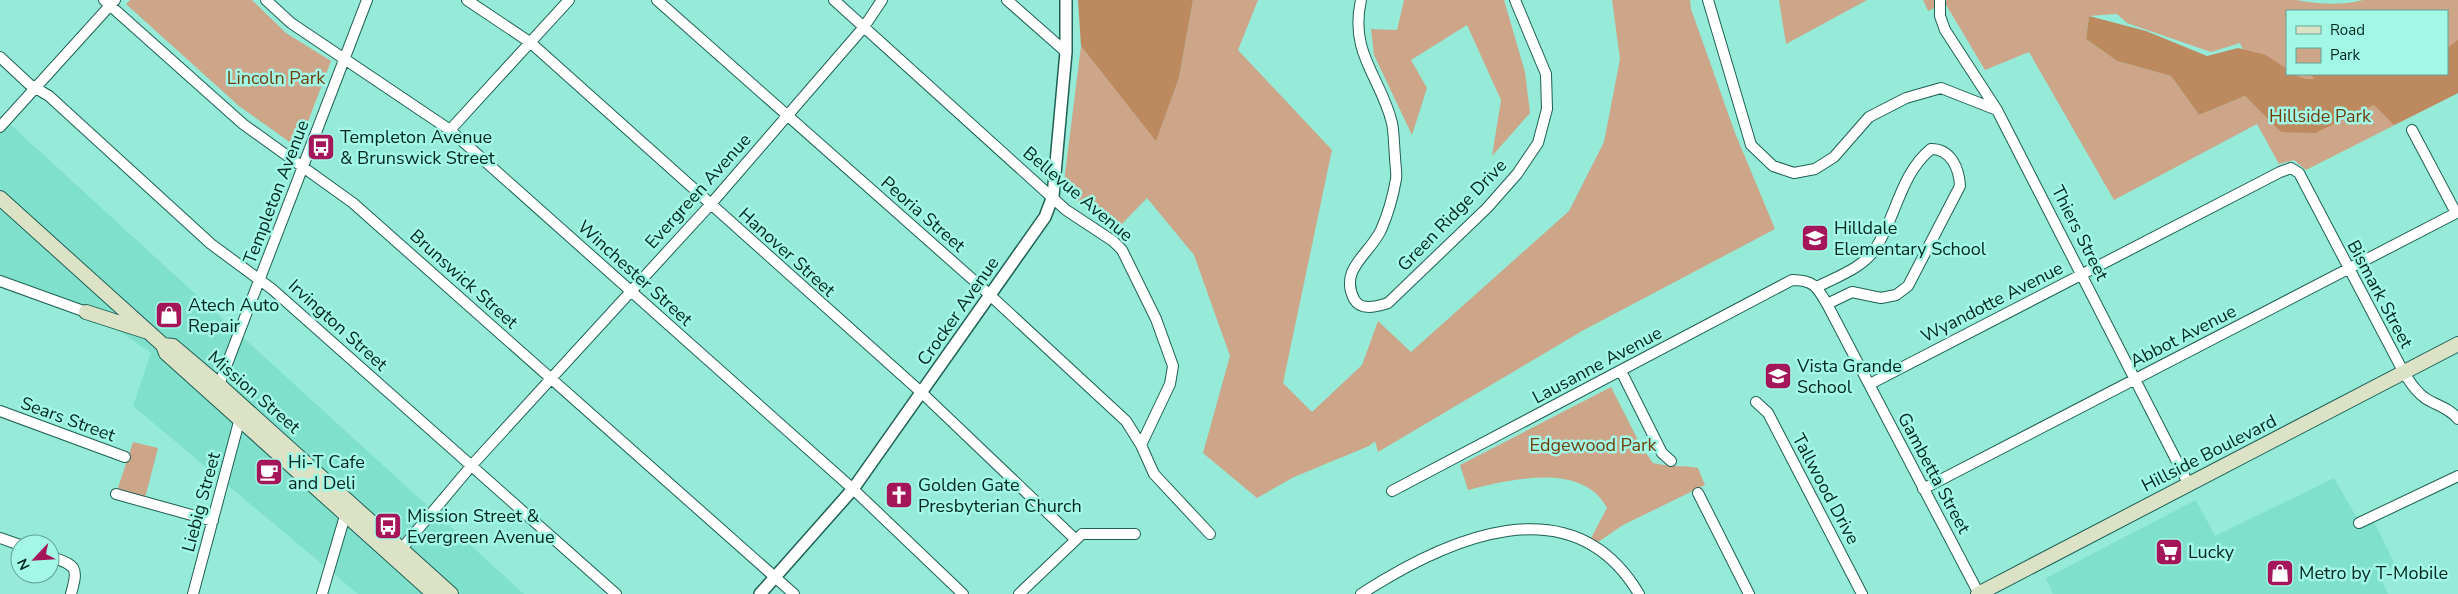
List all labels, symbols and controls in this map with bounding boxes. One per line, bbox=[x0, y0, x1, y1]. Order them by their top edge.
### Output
legend bbox=[2286, 10, 2448, 75]
text: Road bbox=[2330, 20, 2365, 40]
text: Park bbox=[2330, 45, 2360, 65]
park label: Lincoln Park bbox=[227, 66, 326, 90]
park label: Hillside Park bbox=[2269, 104, 2372, 128]
street label: Templeton Avenue bbox=[238, 117, 314, 267]
place label: Templeton Avenue & Brunswick Street bbox=[340, 125, 496, 170]
street label: Evergreen Avenue bbox=[640, 128, 756, 254]
bus stop icon: Templeton Avenue & Brunswick Street bbox=[306, 132, 336, 162]
street label: Bellevue Avenue bbox=[1018, 141, 1138, 247]
street label: Green Ridge Drive bbox=[1392, 154, 1512, 276]
street label: Peoria Street bbox=[876, 171, 971, 258]
street label: Thiers Street bbox=[2046, 181, 2115, 285]
street label: Hanover Street bbox=[734, 202, 841, 302]
street label: Winchester Street bbox=[572, 215, 698, 332]
place label: Hilldale Elementary School bbox=[1834, 216, 1987, 261]
school or university icon: Hilldale Elementary School bbox=[1800, 223, 1830, 253]
street label: Brunswick Street bbox=[405, 224, 524, 334]
street label: Bismark Street bbox=[2341, 236, 2419, 353]
street label: Crocker Avenue bbox=[912, 252, 1004, 370]
street label: Wyandotte Avenue bbox=[1917, 256, 2067, 348]
street label: Irvington Street bbox=[283, 274, 393, 377]
place label: Atech Auto Repair bbox=[188, 293, 279, 338]
street label: Abbot Avenue bbox=[2126, 299, 2240, 373]
shop icon: Atech Auto Repair bbox=[154, 300, 184, 330]
street label: Lausanne Avenue bbox=[1528, 321, 1666, 409]
street label: Mission Street bbox=[203, 345, 306, 439]
place label: Vista Grande School bbox=[1796, 354, 1902, 399]
school or university icon: Vista Grande School bbox=[1763, 361, 1793, 391]
street label: Sears Street bbox=[17, 391, 119, 447]
street label: Gambetta Street bbox=[1892, 408, 1976, 538]
street label: Hillside Boulevard bbox=[2137, 409, 2281, 497]
street label: Tallwood Drive bbox=[1787, 429, 1865, 549]
park label: Edgewood Park bbox=[1529, 433, 1658, 457]
street label: Liebig Street bbox=[176, 449, 226, 555]
place label: Hi-T Cafe and Deli bbox=[288, 450, 365, 495]
cafe icon: Hi-T Cafe and Deli bbox=[254, 457, 284, 487]
place label: Golden Gate Presbyterian Church bbox=[918, 473, 1082, 518]
church icon: Golden Gate Presbyterian Church bbox=[884, 480, 914, 510]
place label: Mission Street & Evergreen Avenue bbox=[407, 504, 555, 549]
bus stop icon: Mission Street & Evergreen Avenue bbox=[373, 511, 403, 541]
north arrow bbox=[10, 534, 60, 584]
supermarket icon: Lucky bbox=[2154, 537, 2184, 567]
place label: Lucky bbox=[2188, 540, 2235, 564]
text: N bbox=[13, 556, 34, 573]
shop icon: Metro by T-Mobile bbox=[2265, 558, 2295, 588]
place label: Metro by T-Mobile bbox=[2299, 561, 2448, 585]

